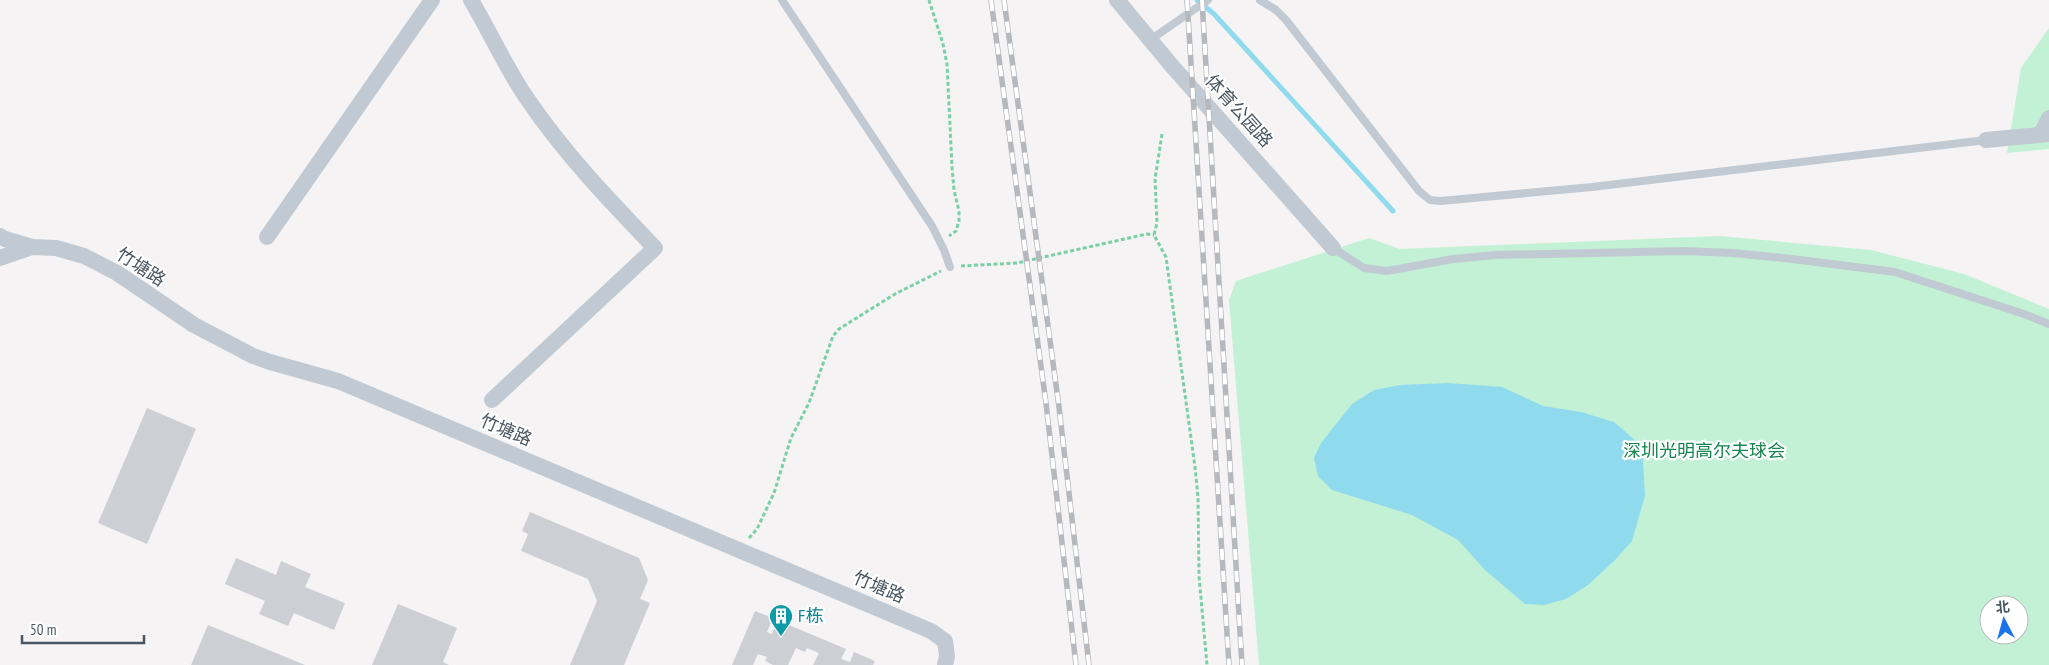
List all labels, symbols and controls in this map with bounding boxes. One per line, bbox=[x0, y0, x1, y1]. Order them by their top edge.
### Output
street label: 体育公园路 bbox=[1201, 70, 1278, 152]
street label: 竹塘路 bbox=[112, 242, 170, 291]
street label: 竹塘路 bbox=[477, 408, 536, 451]
park label: 深圳光明高尔夫球会 bbox=[1623, 439, 1785, 462]
street label: 竹塘路 bbox=[850, 565, 909, 608]
north arrow bbox=[1979, 595, 2029, 645]
text: 北 bbox=[1995, 597, 2011, 617]
building icon: F栋 bbox=[768, 603, 794, 637]
place label: F栋 bbox=[798, 604, 823, 627]
scale bar bbox=[22, 612, 145, 644]
text: 50 m bbox=[30, 620, 56, 639]

